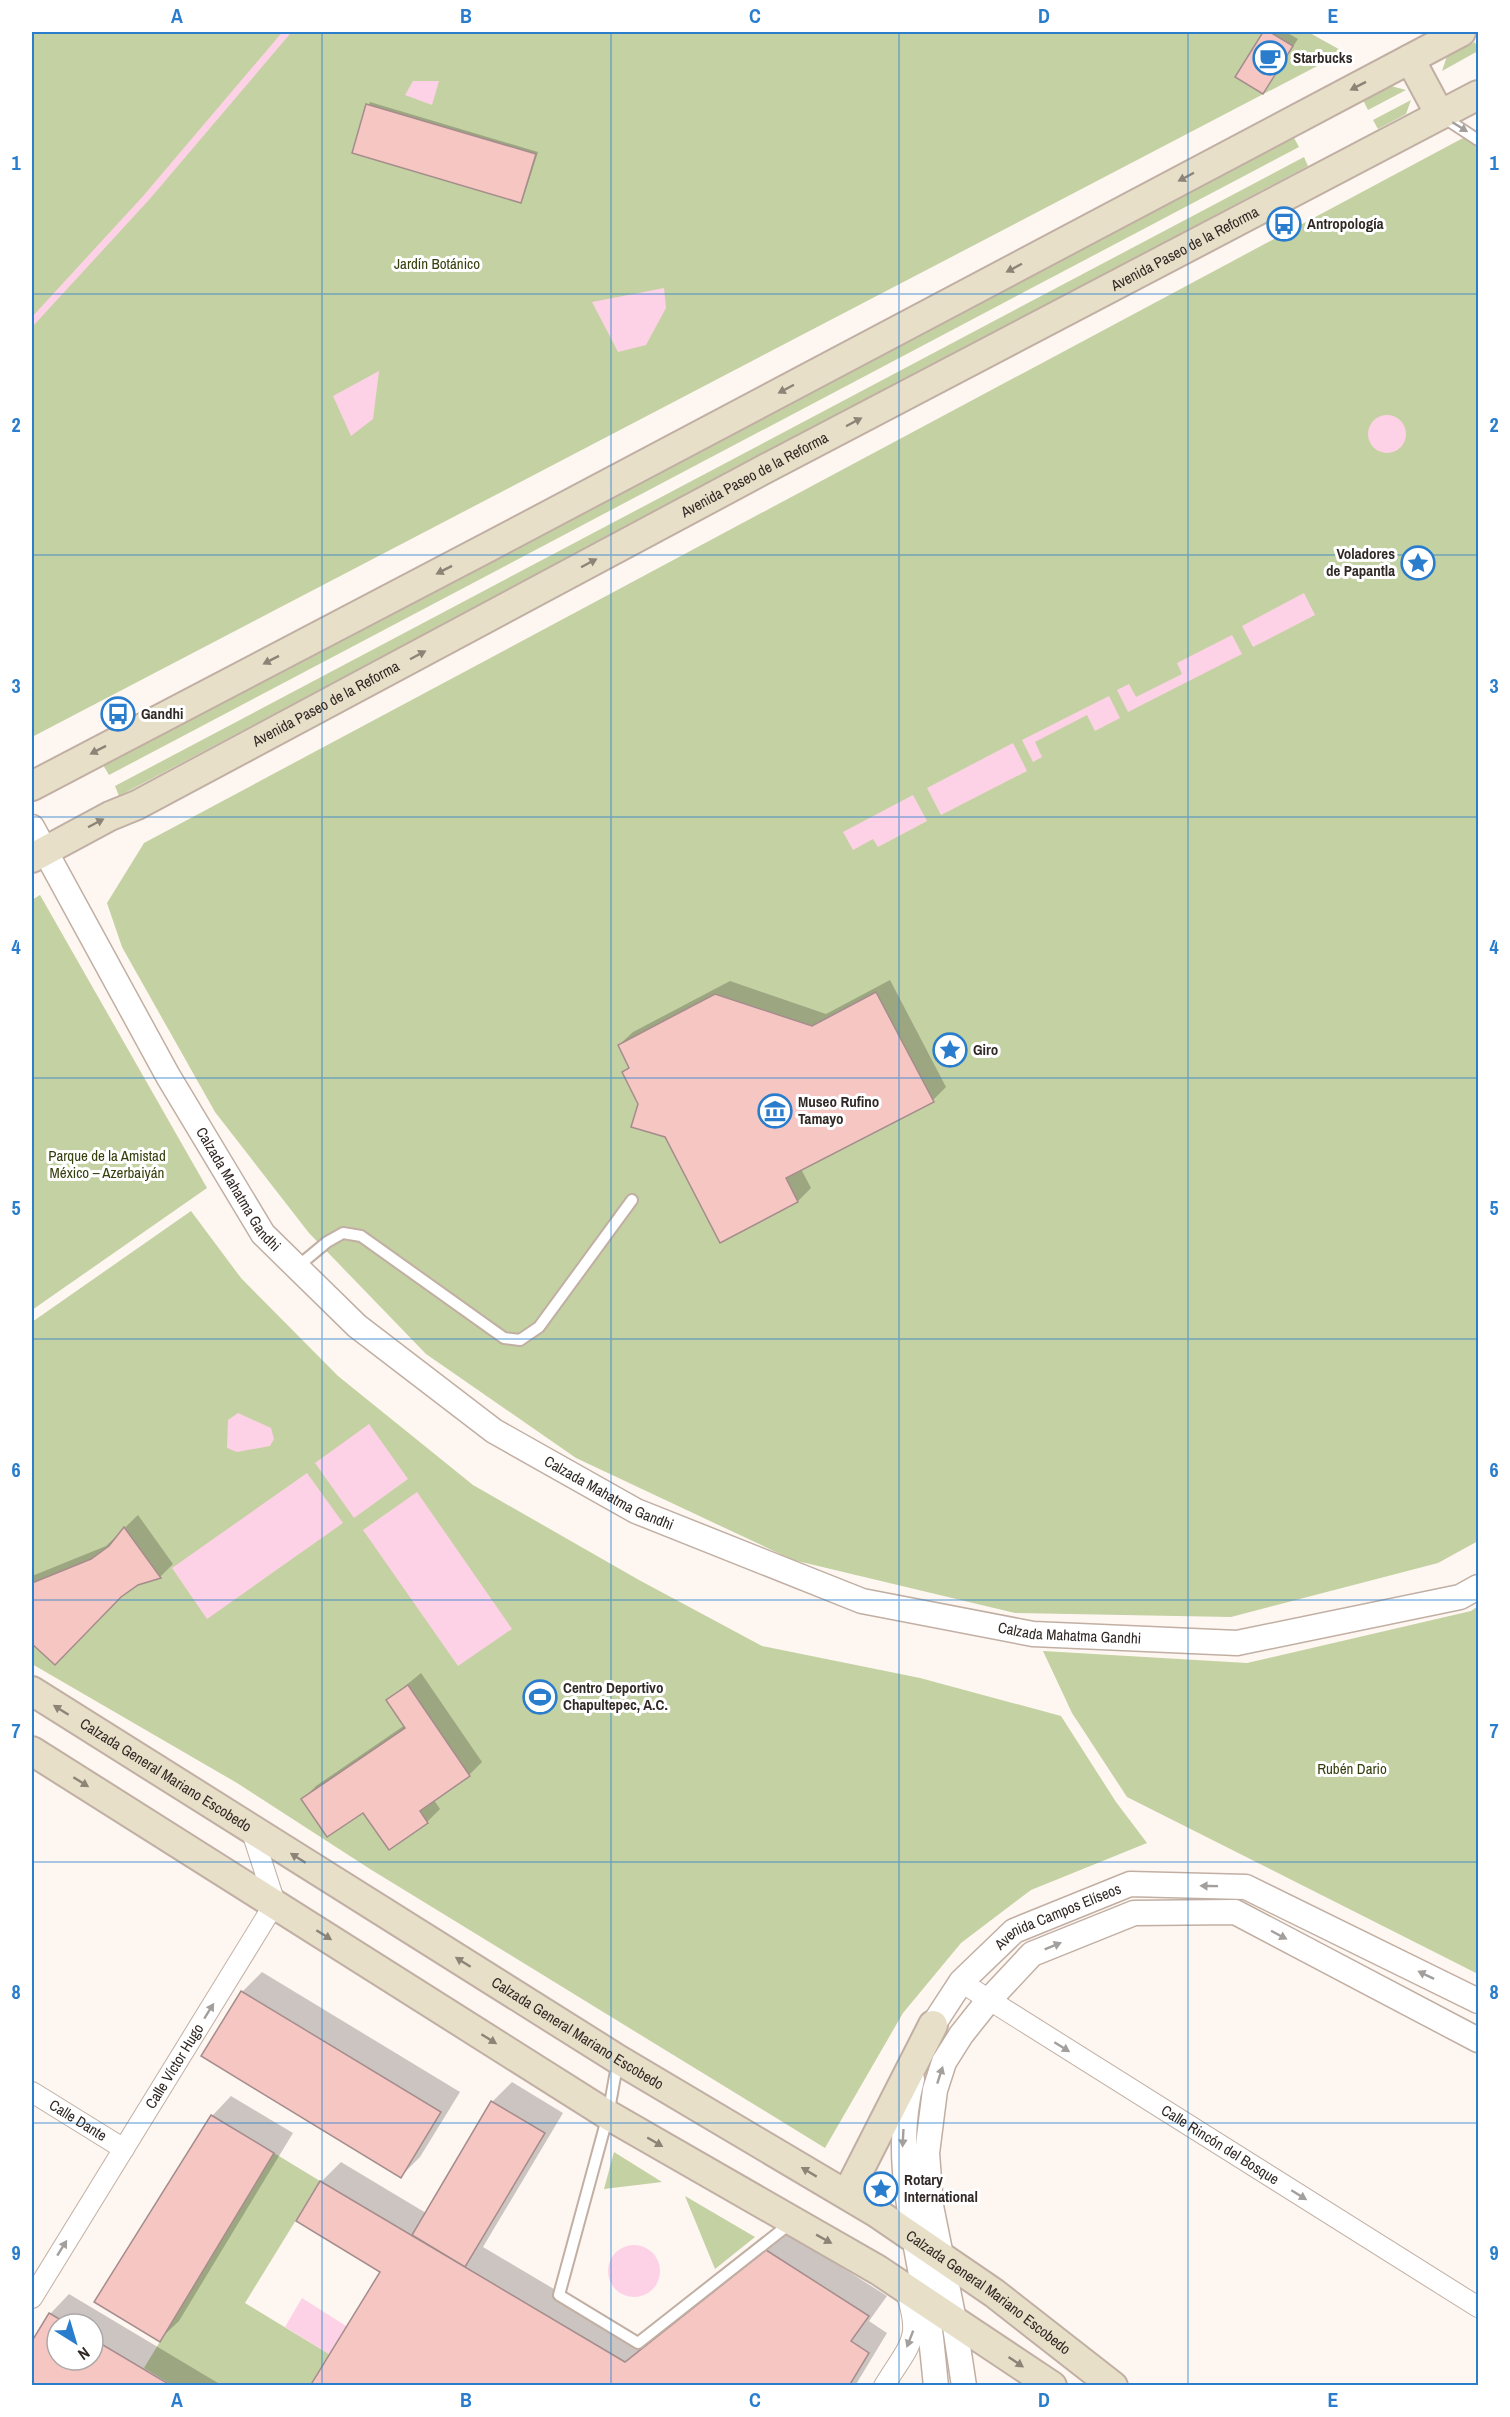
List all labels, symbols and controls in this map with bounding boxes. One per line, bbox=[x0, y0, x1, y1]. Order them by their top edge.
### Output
text: A bbox=[171, 2, 183, 29]
text: B bbox=[460, 2, 472, 29]
text: C bbox=[749, 2, 761, 29]
text: D bbox=[1038, 2, 1050, 29]
text: E bbox=[1328, 2, 1339, 29]
cafe icon: Starbucks bbox=[1252, 40, 1288, 76]
place label: Starbucks bbox=[1293, 47, 1353, 68]
one-way arrow bbox=[1349, 80, 1367, 90]
one-way arrow bbox=[1452, 122, 1468, 133]
text: 1 bbox=[11, 149, 21, 176]
text: 1 bbox=[1489, 149, 1499, 176]
one-way arrow bbox=[1177, 172, 1194, 182]
street label: Avenida Paseo de la Reforma bbox=[1106, 201, 1262, 296]
bus stop icon: Antropología bbox=[1266, 206, 1302, 242]
place label: Antropología bbox=[1307, 213, 1384, 234]
park label: Jardín Botánico bbox=[394, 253, 480, 274]
one-way arrow bbox=[1005, 263, 1022, 273]
one-way arrow bbox=[777, 384, 794, 394]
text: 2 bbox=[11, 411, 21, 438]
text: 2 bbox=[1489, 411, 1499, 438]
one-way arrow bbox=[846, 417, 863, 427]
street label: Avenida Paseo de la Reforma bbox=[676, 427, 832, 523]
place label: Voladores de Papantla bbox=[1326, 543, 1395, 581]
place icon: Voladores de Papantla bbox=[1400, 545, 1436, 581]
one-way arrow bbox=[581, 558, 598, 568]
one-way arrow bbox=[435, 565, 453, 575]
one-way arrow bbox=[409, 650, 426, 660]
street label: Avenida Paseo de la Reforma bbox=[248, 655, 403, 752]
one-way arrow bbox=[262, 655, 279, 665]
text: 3 bbox=[11, 672, 21, 699]
text: 3 bbox=[1489, 672, 1499, 699]
bus stop icon: Gandhi bbox=[100, 696, 136, 732]
place label: Gandhi bbox=[141, 703, 183, 724]
one-way arrow bbox=[89, 745, 106, 755]
one-way arrow bbox=[88, 819, 105, 828]
text: 4 bbox=[11, 933, 21, 960]
text: 4 bbox=[1489, 933, 1499, 960]
place icon: Giro bbox=[932, 1032, 968, 1068]
place label: Giro bbox=[973, 1039, 998, 1060]
place label: Museo Rufino Tamayo bbox=[798, 1091, 879, 1129]
museum icon: Museo Rufino Tamayo bbox=[757, 1093, 793, 1129]
street label: Calzada Mahatma Gandhi bbox=[191, 1123, 286, 1256]
park label: Parque de la Amistad México – Azerbaiyán bbox=[48, 1145, 166, 1183]
text: 5 bbox=[11, 1194, 21, 1221]
text: 5 bbox=[1489, 1194, 1499, 1221]
street label: Calzada Mahatma Gandhi bbox=[540, 1450, 677, 1535]
text: 6 bbox=[11, 1456, 21, 1483]
text: 6 bbox=[1489, 1456, 1499, 1483]
street label: Calzada Mahatma Gandhi bbox=[996, 1616, 1142, 1649]
place label: Centro Deportivo Chapultepec, A.C. bbox=[563, 1677, 668, 1715]
sports icon: Centro Deportivo Chapultepec, A.C. bbox=[522, 1679, 558, 1715]
one-way arrow bbox=[54, 1704, 70, 1716]
street label: Calzada General Mariano Escobedo bbox=[76, 1713, 256, 1837]
text: 7 bbox=[11, 1717, 21, 1744]
text: 7 bbox=[1489, 1717, 1499, 1744]
park label: Rubén Dario bbox=[1317, 1758, 1387, 1779]
one-way arrow bbox=[73, 1776, 89, 1787]
one-way arrow bbox=[290, 1853, 306, 1864]
street label: Avenida Campos Elíseos bbox=[989, 1878, 1124, 1955]
one-way arrow bbox=[1200, 1881, 1219, 1891]
one-way arrow bbox=[316, 1929, 332, 1940]
one-way arrow bbox=[1270, 1930, 1287, 1940]
one-way arrow bbox=[1045, 1941, 1063, 1951]
one-way arrow bbox=[455, 1956, 471, 1967]
one-way arrow bbox=[1417, 1970, 1434, 1980]
street label: Calzada General Mariano Escobedo bbox=[488, 1971, 668, 2094]
text: 8 bbox=[11, 1978, 21, 2005]
text: 8 bbox=[1489, 1978, 1499, 2005]
one-way arrow bbox=[203, 2003, 214, 2019]
street label: Calle Víctor Hugo bbox=[140, 2019, 208, 2113]
one-way arrow bbox=[481, 2034, 497, 2045]
one-way arrow bbox=[1054, 2041, 1070, 2052]
one-way arrow bbox=[936, 2066, 945, 2084]
street label: Calle Dante bbox=[45, 2094, 111, 2146]
street label: Calle Rincón del Bosque bbox=[1157, 2099, 1283, 2189]
one-way arrow bbox=[899, 2128, 908, 2147]
one-way arrow bbox=[647, 2137, 664, 2147]
one-way arrow bbox=[800, 2167, 817, 2177]
place label: Rotary International bbox=[904, 2169, 978, 2207]
place icon: Rotary International bbox=[863, 2171, 899, 2207]
one-way arrow bbox=[1290, 2189, 1307, 2200]
street label: Calzada General Mariano Escobedo bbox=[902, 2225, 1075, 2359]
one-way arrow bbox=[815, 2234, 832, 2244]
text: 9 bbox=[11, 2239, 21, 2266]
text: 9 bbox=[1489, 2239, 1499, 2266]
one-way arrow bbox=[57, 2240, 68, 2256]
north arrow bbox=[45, 2312, 105, 2372]
one-way arrow bbox=[905, 2330, 915, 2348]
text: N bbox=[74, 2342, 94, 2366]
one-way arrow bbox=[1008, 2356, 1024, 2367]
text: A bbox=[171, 2386, 183, 2413]
text: B bbox=[460, 2386, 472, 2413]
text: C bbox=[749, 2386, 761, 2413]
text: D bbox=[1038, 2386, 1050, 2413]
text: E bbox=[1328, 2386, 1339, 2413]

